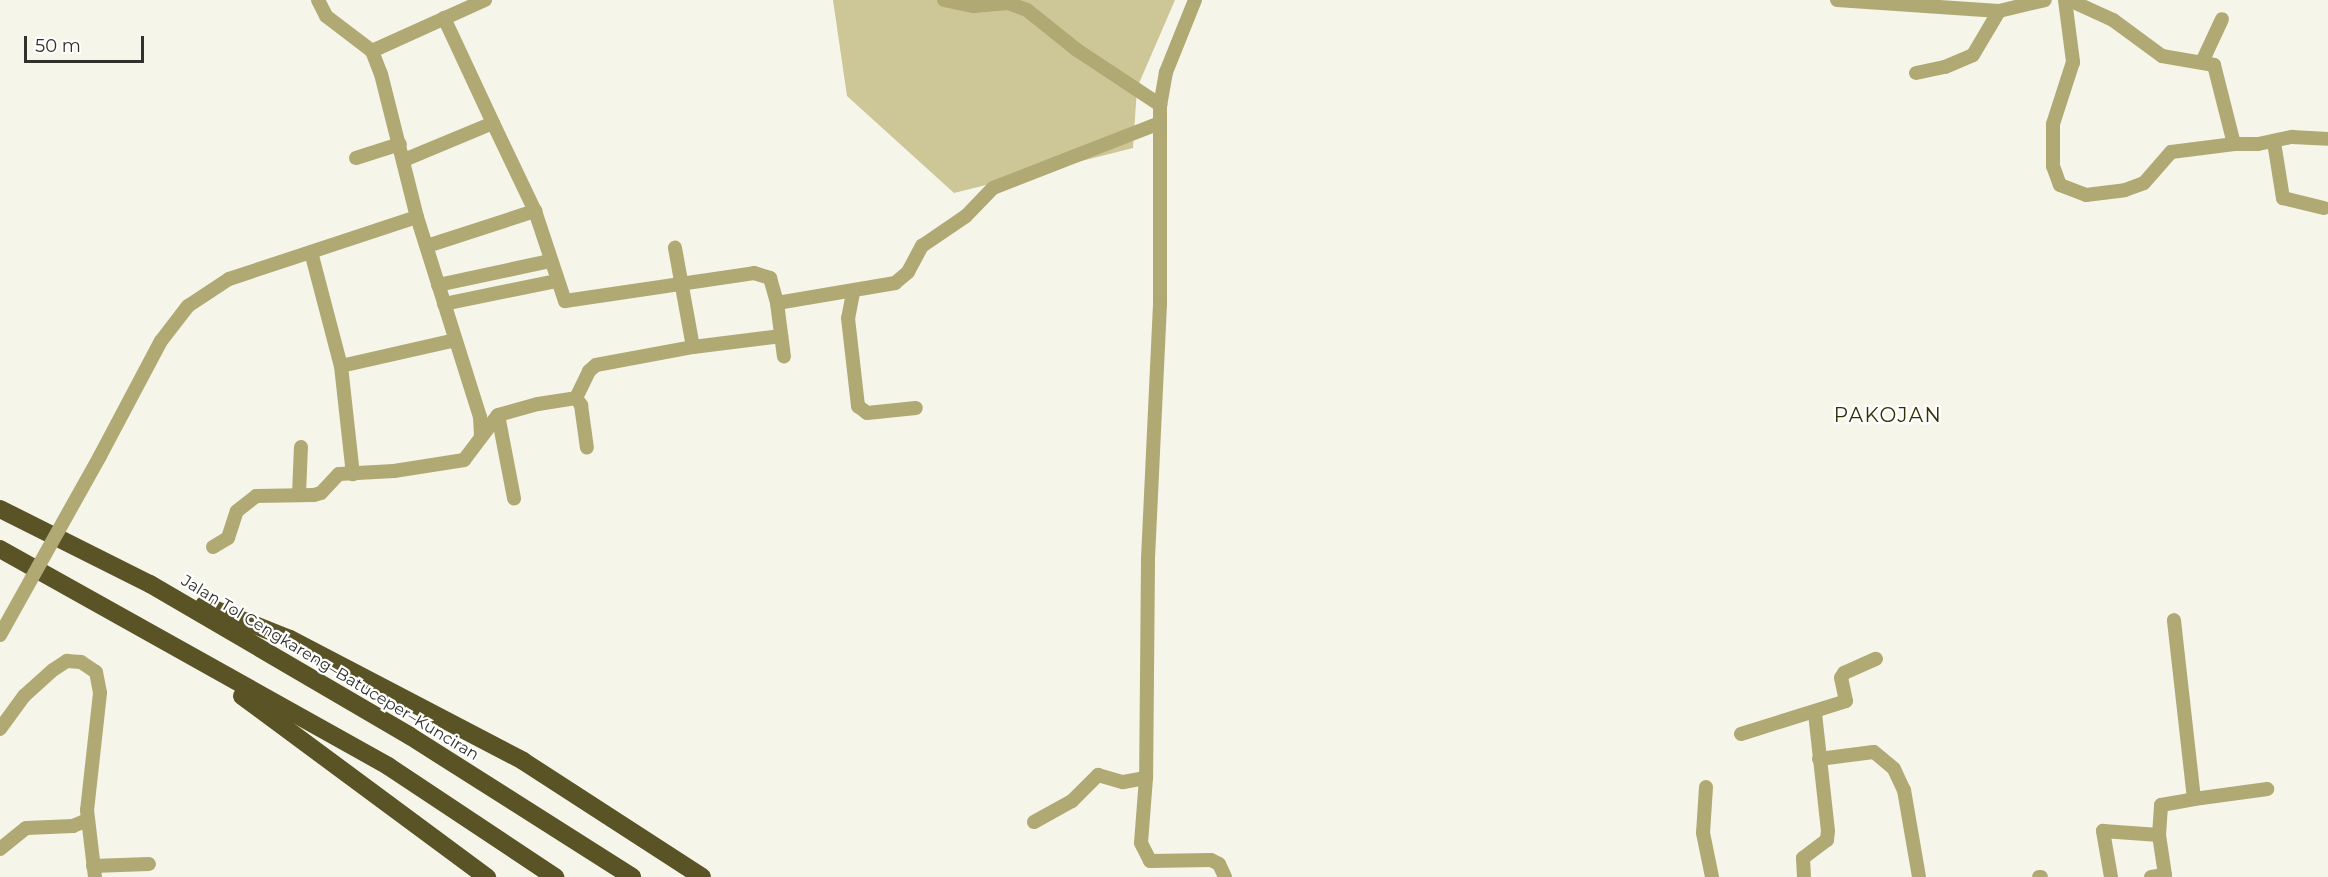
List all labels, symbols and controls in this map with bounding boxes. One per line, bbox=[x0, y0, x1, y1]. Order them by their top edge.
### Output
scale bar bbox=[27, 24, 147, 62]
text: 50 m bbox=[35, 35, 81, 57]
district label: PAKOJAN bbox=[1834, 403, 1942, 427]
street label: Jalan Tol Cengkareng–Batuceper–Kunciran bbox=[178, 571, 482, 765]

